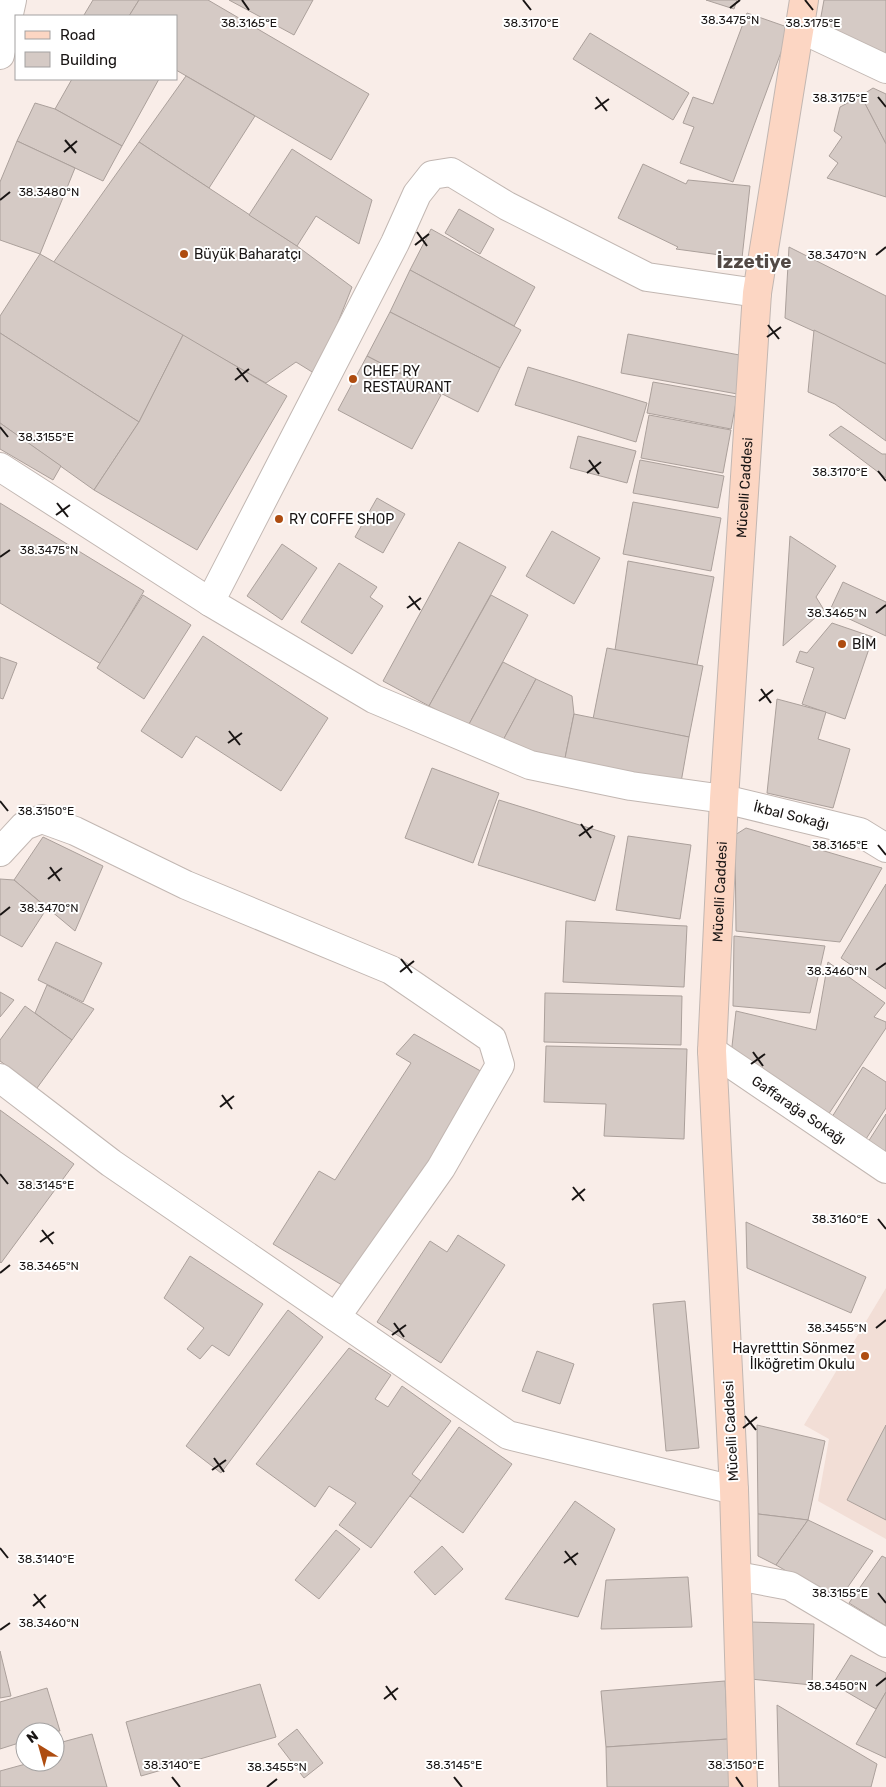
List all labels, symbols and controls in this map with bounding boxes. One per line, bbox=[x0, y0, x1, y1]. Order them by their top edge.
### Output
text: 38.3475°N bbox=[701, 13, 759, 27]
legend bbox=[15, 15, 178, 80]
text: 38.3165°E bbox=[221, 16, 277, 30]
text: 38.3170°E bbox=[503, 16, 559, 30]
text: 38.3175°E bbox=[785, 16, 841, 30]
text: Road bbox=[60, 26, 96, 44]
text: Building bbox=[60, 51, 117, 69]
text: 38.3175°E bbox=[812, 91, 868, 105]
text: 38.3480°N bbox=[19, 185, 79, 199]
place label: Büyük Baharatçı bbox=[194, 246, 301, 263]
marker: Büyük Baharatçı bbox=[178, 248, 190, 260]
text: 38.3470°N bbox=[808, 248, 866, 262]
district label: İzzetiye bbox=[717, 250, 791, 273]
place label: CHEF RY RESTAURANT bbox=[363, 363, 452, 396]
marker: CHEF RY RESTAURANT bbox=[347, 373, 359, 385]
text: 38.3155°E bbox=[18, 430, 74, 444]
street label: Mücelli Caddesi bbox=[733, 437, 756, 539]
text: 38.3170°E bbox=[812, 465, 868, 479]
place label: RY COFFE SHOP bbox=[289, 511, 394, 528]
marker: RY COFFE SHOP bbox=[273, 513, 285, 525]
text: 38.3475°N bbox=[20, 543, 78, 557]
text: 38.3465°N bbox=[807, 606, 867, 620]
place label: BİM bbox=[852, 636, 876, 653]
marker: BİM bbox=[836, 638, 848, 650]
street label: İkbal Sokağı bbox=[752, 798, 831, 833]
text: 38.3150°E bbox=[18, 804, 74, 818]
text: 38.3165°E bbox=[812, 838, 868, 852]
street label: Mücelli Caddesi bbox=[709, 841, 730, 943]
text: 38.3470°N bbox=[20, 901, 78, 915]
text: 38.3460°N bbox=[807, 964, 867, 978]
street label: Gaffarağa Sokağı bbox=[748, 1072, 849, 1148]
text: 38.3145°E bbox=[18, 1178, 74, 1192]
text: 38.3160°E bbox=[812, 1212, 868, 1226]
text: 38.3465°N bbox=[19, 1259, 79, 1273]
text: 38.3455°N bbox=[807, 1321, 867, 1335]
place label: Hayretttin Sönmez İlköğretim Okulu bbox=[732, 1340, 855, 1373]
marker: Hayretttin Sönmez İlköğretim Okulu bbox=[859, 1350, 871, 1362]
street label: Mücelli Caddesi bbox=[720, 1380, 742, 1482]
text: 38.3140°E bbox=[18, 1552, 74, 1566]
text: 38.3155°E bbox=[812, 1586, 868, 1600]
text: 38.3460°N bbox=[19, 1616, 79, 1630]
text: 38.3450°N bbox=[807, 1679, 867, 1693]
north arrow bbox=[15, 1722, 65, 1772]
text: N bbox=[23, 1727, 42, 1747]
text: 38.3140°E bbox=[144, 1758, 200, 1772]
text: 38.3145°E bbox=[426, 1758, 482, 1772]
text: 38.3150°E bbox=[708, 1758, 764, 1772]
text: 38.3455°N bbox=[247, 1760, 307, 1774]

